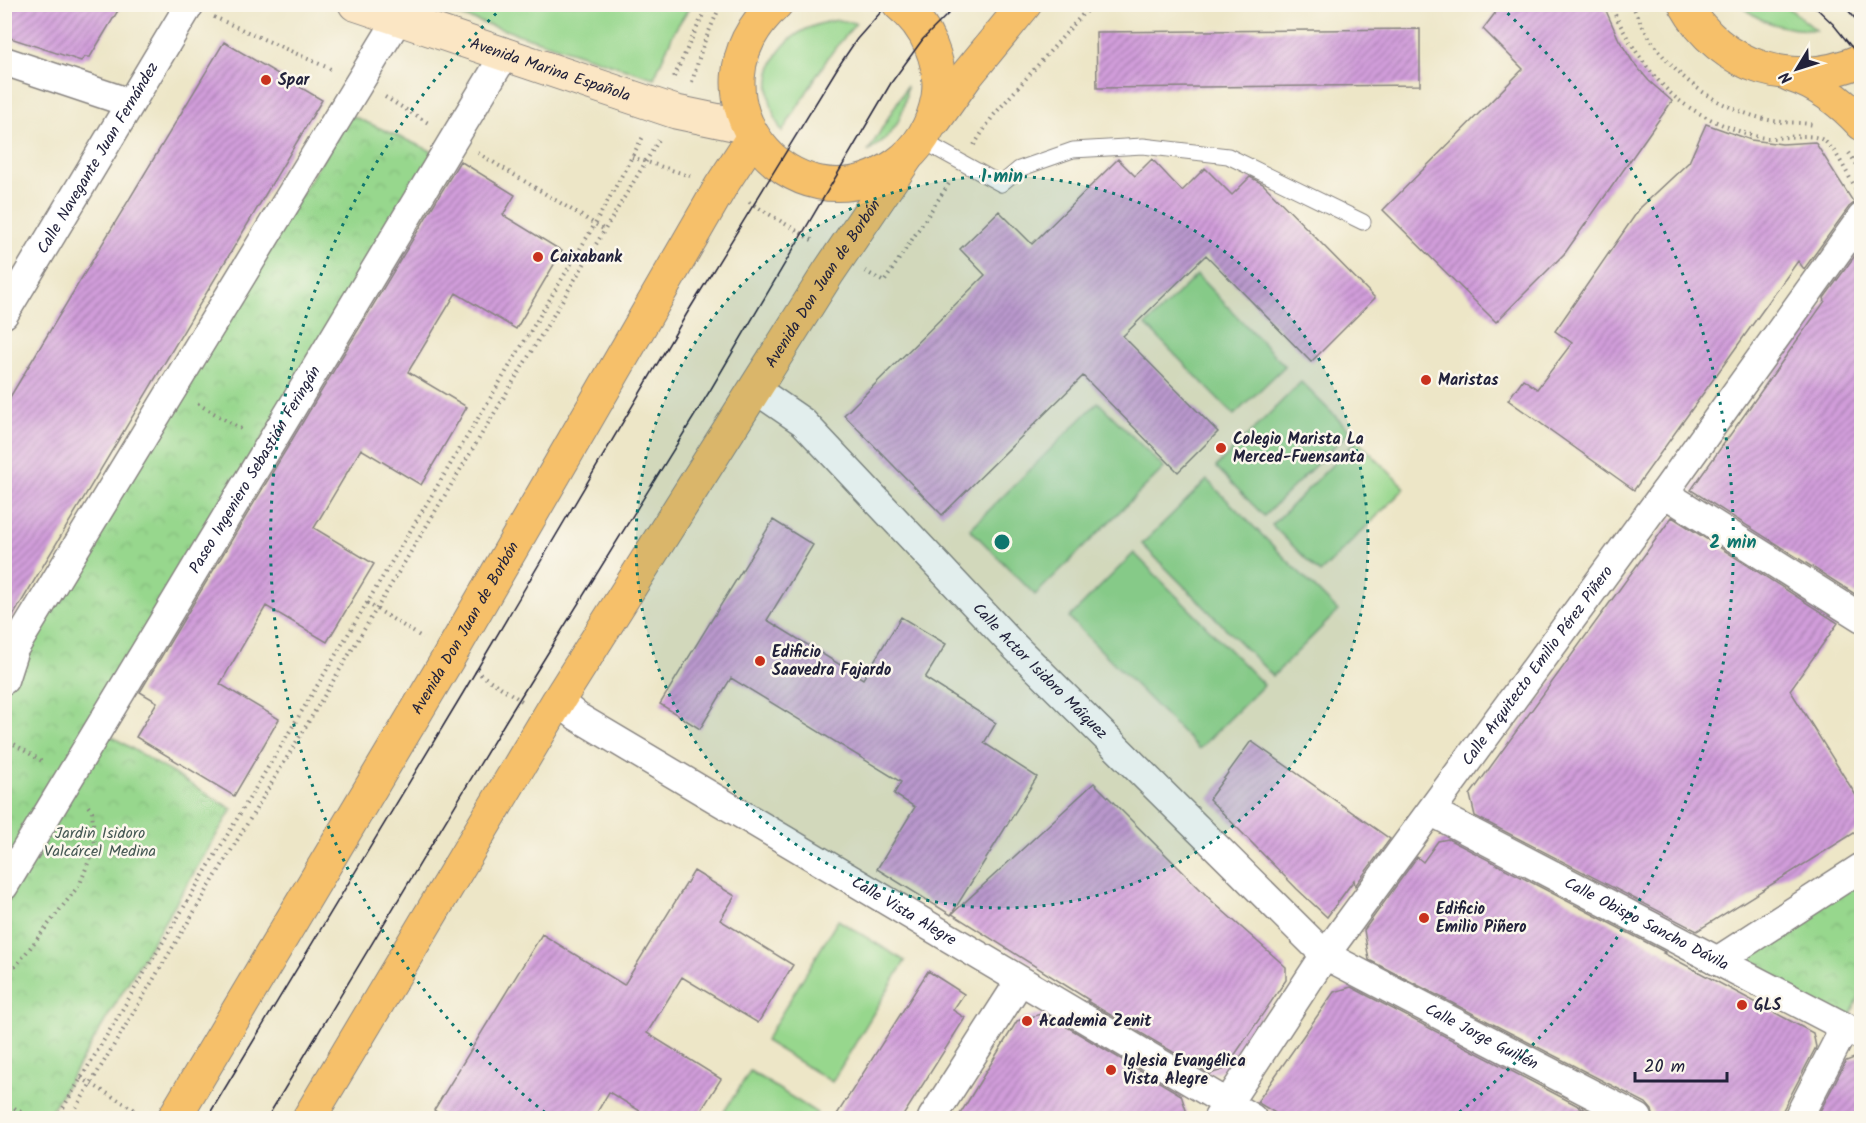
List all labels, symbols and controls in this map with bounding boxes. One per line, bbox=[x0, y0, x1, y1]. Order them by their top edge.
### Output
street label: Avenida Marina Española bbox=[467, 31, 634, 108]
north arrow bbox=[1767, 39, 1827, 99]
street label: Calle Navegante Juan Fernández bbox=[30, 57, 165, 259]
text: N bbox=[1773, 66, 1799, 89]
place label: Spar bbox=[278, 68, 311, 93]
marker: Spar bbox=[259, 73, 273, 87]
text: 1 min bbox=[981, 163, 1023, 192]
street label: Avenida Don Juan de Borbón bbox=[759, 194, 887, 373]
place label: Caixabank bbox=[550, 245, 623, 270]
marker: Caixabank bbox=[531, 250, 545, 264]
street label: Paseo Ingeniero Sebastián Feringán bbox=[182, 361, 327, 578]
place label: Maristas bbox=[1438, 368, 1499, 393]
marker: Maristas bbox=[1419, 373, 1433, 387]
place label: Colegio Marista La Merced-Fuensanta bbox=[1233, 427, 1364, 470]
marker: Colegio Marista La Merced-Fuensanta bbox=[1214, 441, 1228, 455]
text: 2 min bbox=[1710, 529, 1756, 558]
centre of rings bbox=[992, 532, 1012, 552]
street label: Avenida Don Juan de Borbón bbox=[405, 537, 526, 719]
street label: Calle Arquitecto Emilio Pérez Piñero bbox=[1455, 560, 1619, 771]
street label: Calle Actor Isidoro Máiquez bbox=[966, 597, 1114, 745]
place label: Edificio Saavedra Fajardo bbox=[772, 640, 891, 683]
marker: Edificio Saavedra Fajardo bbox=[753, 654, 767, 668]
park label: Jardin Isidoro Valcárcel Medina bbox=[44, 821, 156, 864]
street label: Calle Vista Alegre bbox=[847, 870, 962, 952]
street label: Calle Obispo Sancho Dávila bbox=[1560, 871, 1733, 977]
place label: Edificio Emilio Piñero bbox=[1436, 897, 1527, 940]
marker: Edificio Emilio Piñero bbox=[1417, 911, 1431, 925]
place label: GLS bbox=[1754, 993, 1781, 1018]
street label: Calle Jorge Guillén bbox=[1421, 997, 1543, 1076]
marker: GLS bbox=[1735, 998, 1749, 1012]
place label: Academia Zenit bbox=[1039, 1009, 1152, 1034]
marker: Academia Zenit bbox=[1020, 1014, 1034, 1028]
scale bar bbox=[1635, 1045, 1726, 1083]
place label: Iglesia Evangélica Vista Alegre bbox=[1123, 1049, 1246, 1092]
text: 20 m bbox=[1644, 1053, 1685, 1082]
marker: Iglesia Evangélica Vista Alegre bbox=[1104, 1063, 1118, 1077]

